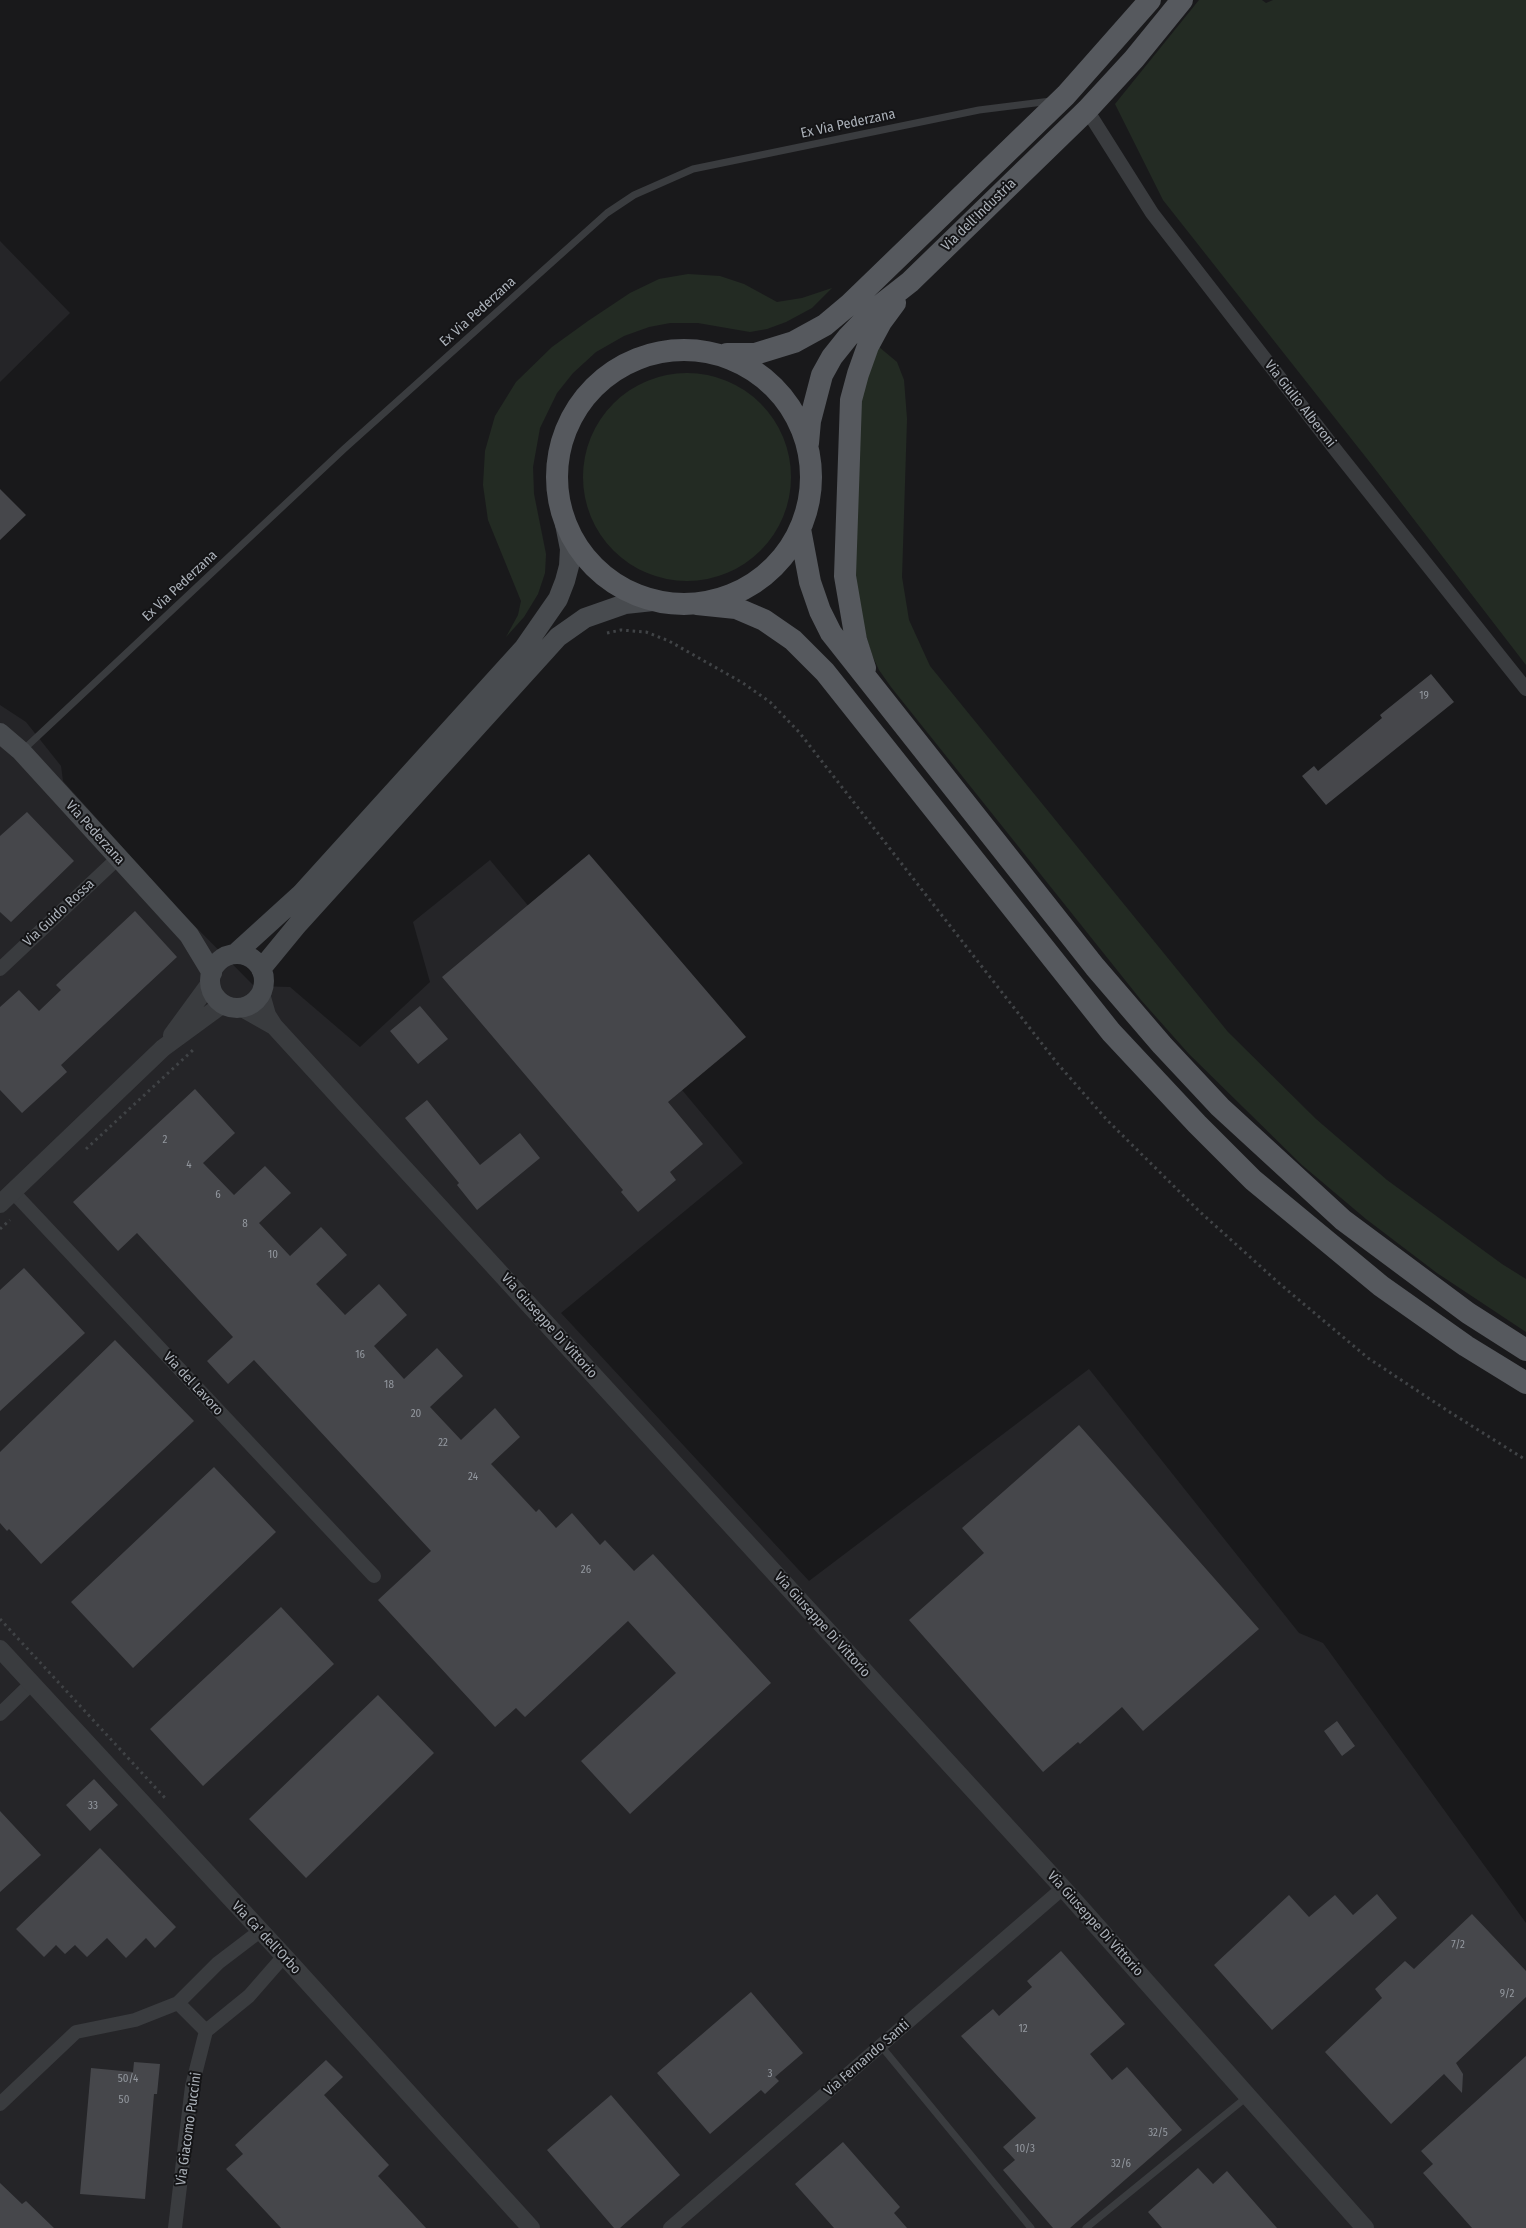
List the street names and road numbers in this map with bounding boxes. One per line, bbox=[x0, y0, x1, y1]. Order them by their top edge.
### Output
street label: Ex Via Pederzana bbox=[799, 106, 897, 142]
street label: Via dell'Industria bbox=[938, 175, 1020, 255]
street label: Ex Via Pederzana bbox=[437, 274, 519, 350]
street label: Via Giulio Alberoni bbox=[1261, 357, 1339, 451]
street label: Ex Via Pederzana bbox=[139, 547, 221, 625]
street label: Via Pederzana bbox=[62, 798, 128, 868]
street label: Via Guido Rossa bbox=[20, 876, 98, 950]
street label: Via Giuseppe Di Vittorio bbox=[497, 1270, 601, 1382]
street label: Via del Lavoro bbox=[159, 1349, 227, 1419]
street label: Via Giuseppe Di Vittorio bbox=[770, 1569, 874, 1681]
street label: Via Giuseppe Di Vittorio bbox=[1043, 1868, 1147, 1980]
street label: Via Ca' dell'Orbo bbox=[228, 1898, 304, 1978]
street label: Via Fernando Santi bbox=[821, 2016, 913, 2100]
street label: Via Giacomo Puccini bbox=[173, 2071, 205, 2187]

